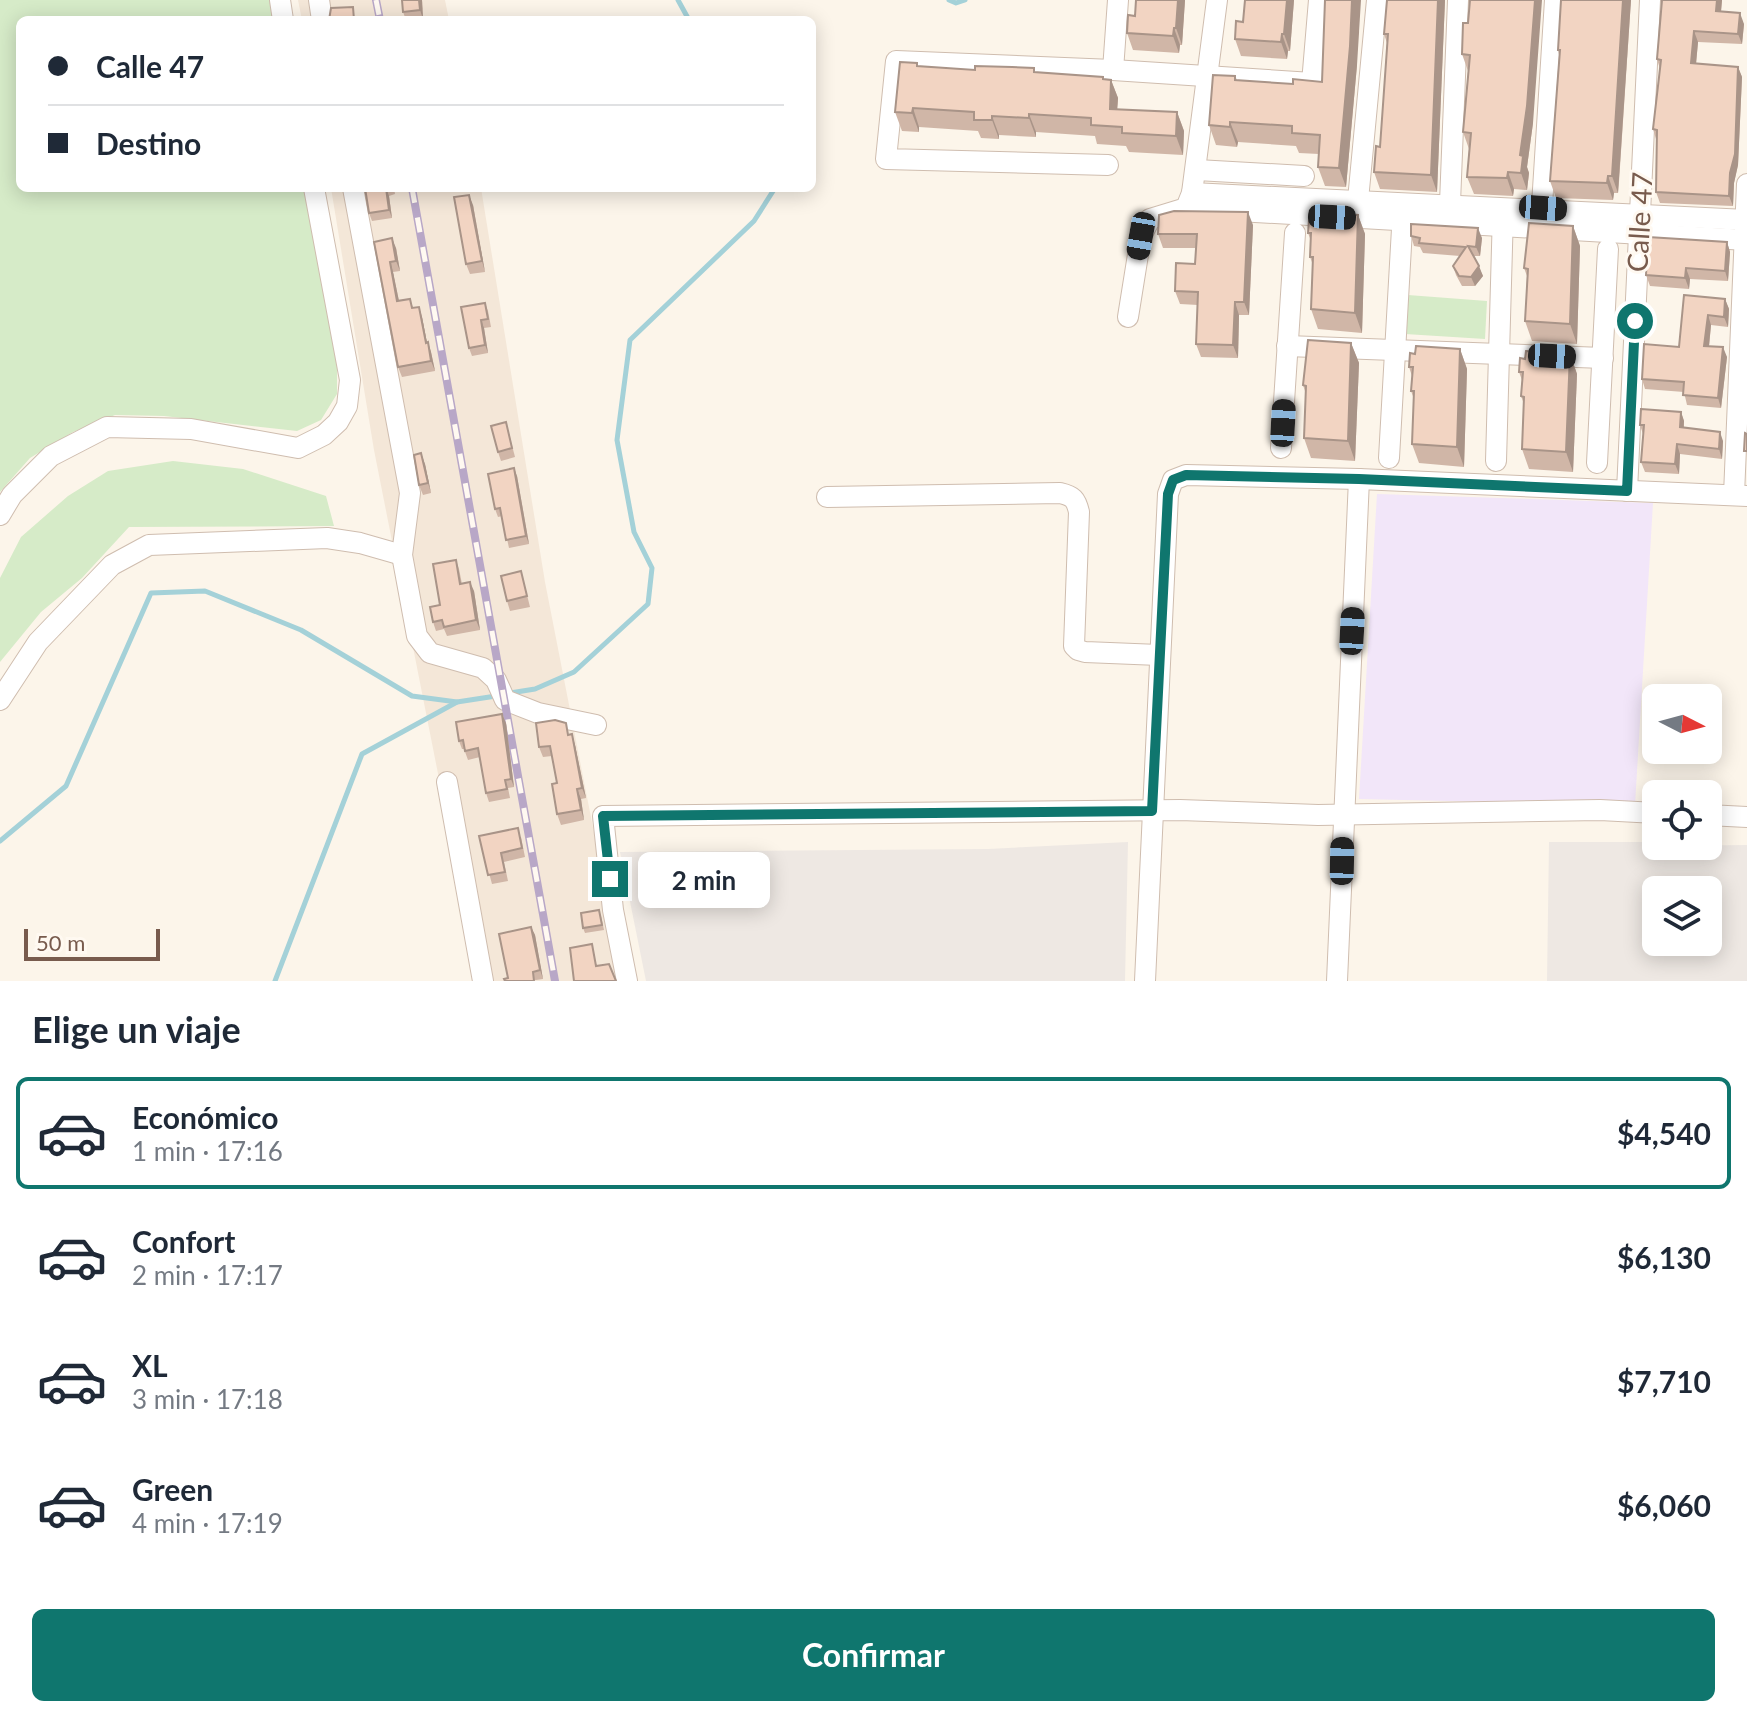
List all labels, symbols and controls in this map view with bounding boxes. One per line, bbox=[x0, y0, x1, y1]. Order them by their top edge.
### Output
text: Calle 47 bbox=[96, 48, 204, 84]
text: Destino bbox=[96, 125, 201, 161]
street label: Calle 47 bbox=[1619, 171, 1659, 273]
car bbox=[1518, 194, 1568, 222]
car bbox=[1307, 204, 1357, 230]
car bbox=[1125, 210, 1157, 262]
route start bbox=[1617, 303, 1653, 339]
car bbox=[1527, 343, 1577, 369]
car bbox=[1270, 398, 1296, 448]
car bbox=[1339, 606, 1365, 656]
north arrow bbox=[1642, 684, 1722, 764]
map controls bbox=[1642, 684, 1722, 956]
button: locate bbox=[1642, 780, 1722, 860]
car bbox=[1330, 837, 1354, 885]
callout: 2 min bbox=[638, 851, 770, 907]
route end bbox=[592, 861, 628, 897]
text: 2 min bbox=[672, 864, 736, 896]
button: layers bbox=[1642, 876, 1722, 956]
scale bar bbox=[24, 925, 160, 961]
text: 50 m bbox=[36, 929, 85, 956]
text: Elige un viaje bbox=[32, 1007, 241, 1051]
icon: car bbox=[36, 1097, 108, 1169]
text: Económico bbox=[132, 1099, 278, 1135]
text: $4,540 bbox=[1617, 1115, 1711, 1151]
text: 1 min · 17:16 bbox=[132, 1135, 283, 1167]
icon: car bbox=[36, 1221, 108, 1293]
text: Confort bbox=[132, 1223, 235, 1259]
text: $6,130 bbox=[1617, 1239, 1711, 1275]
text: 2 min · 17:17 bbox=[132, 1259, 283, 1291]
icon: car bbox=[36, 1345, 108, 1417]
text: XL bbox=[132, 1347, 168, 1383]
text: $7,710 bbox=[1617, 1363, 1711, 1399]
text: 3 min · 17:18 bbox=[132, 1383, 283, 1415]
icon: car bbox=[36, 1469, 108, 1541]
text: Green bbox=[132, 1471, 213, 1507]
text: $6,060 bbox=[1617, 1487, 1711, 1523]
text: 4 min · 17:19 bbox=[132, 1507, 283, 1539]
button: Confirmar bbox=[32, 1609, 1715, 1701]

